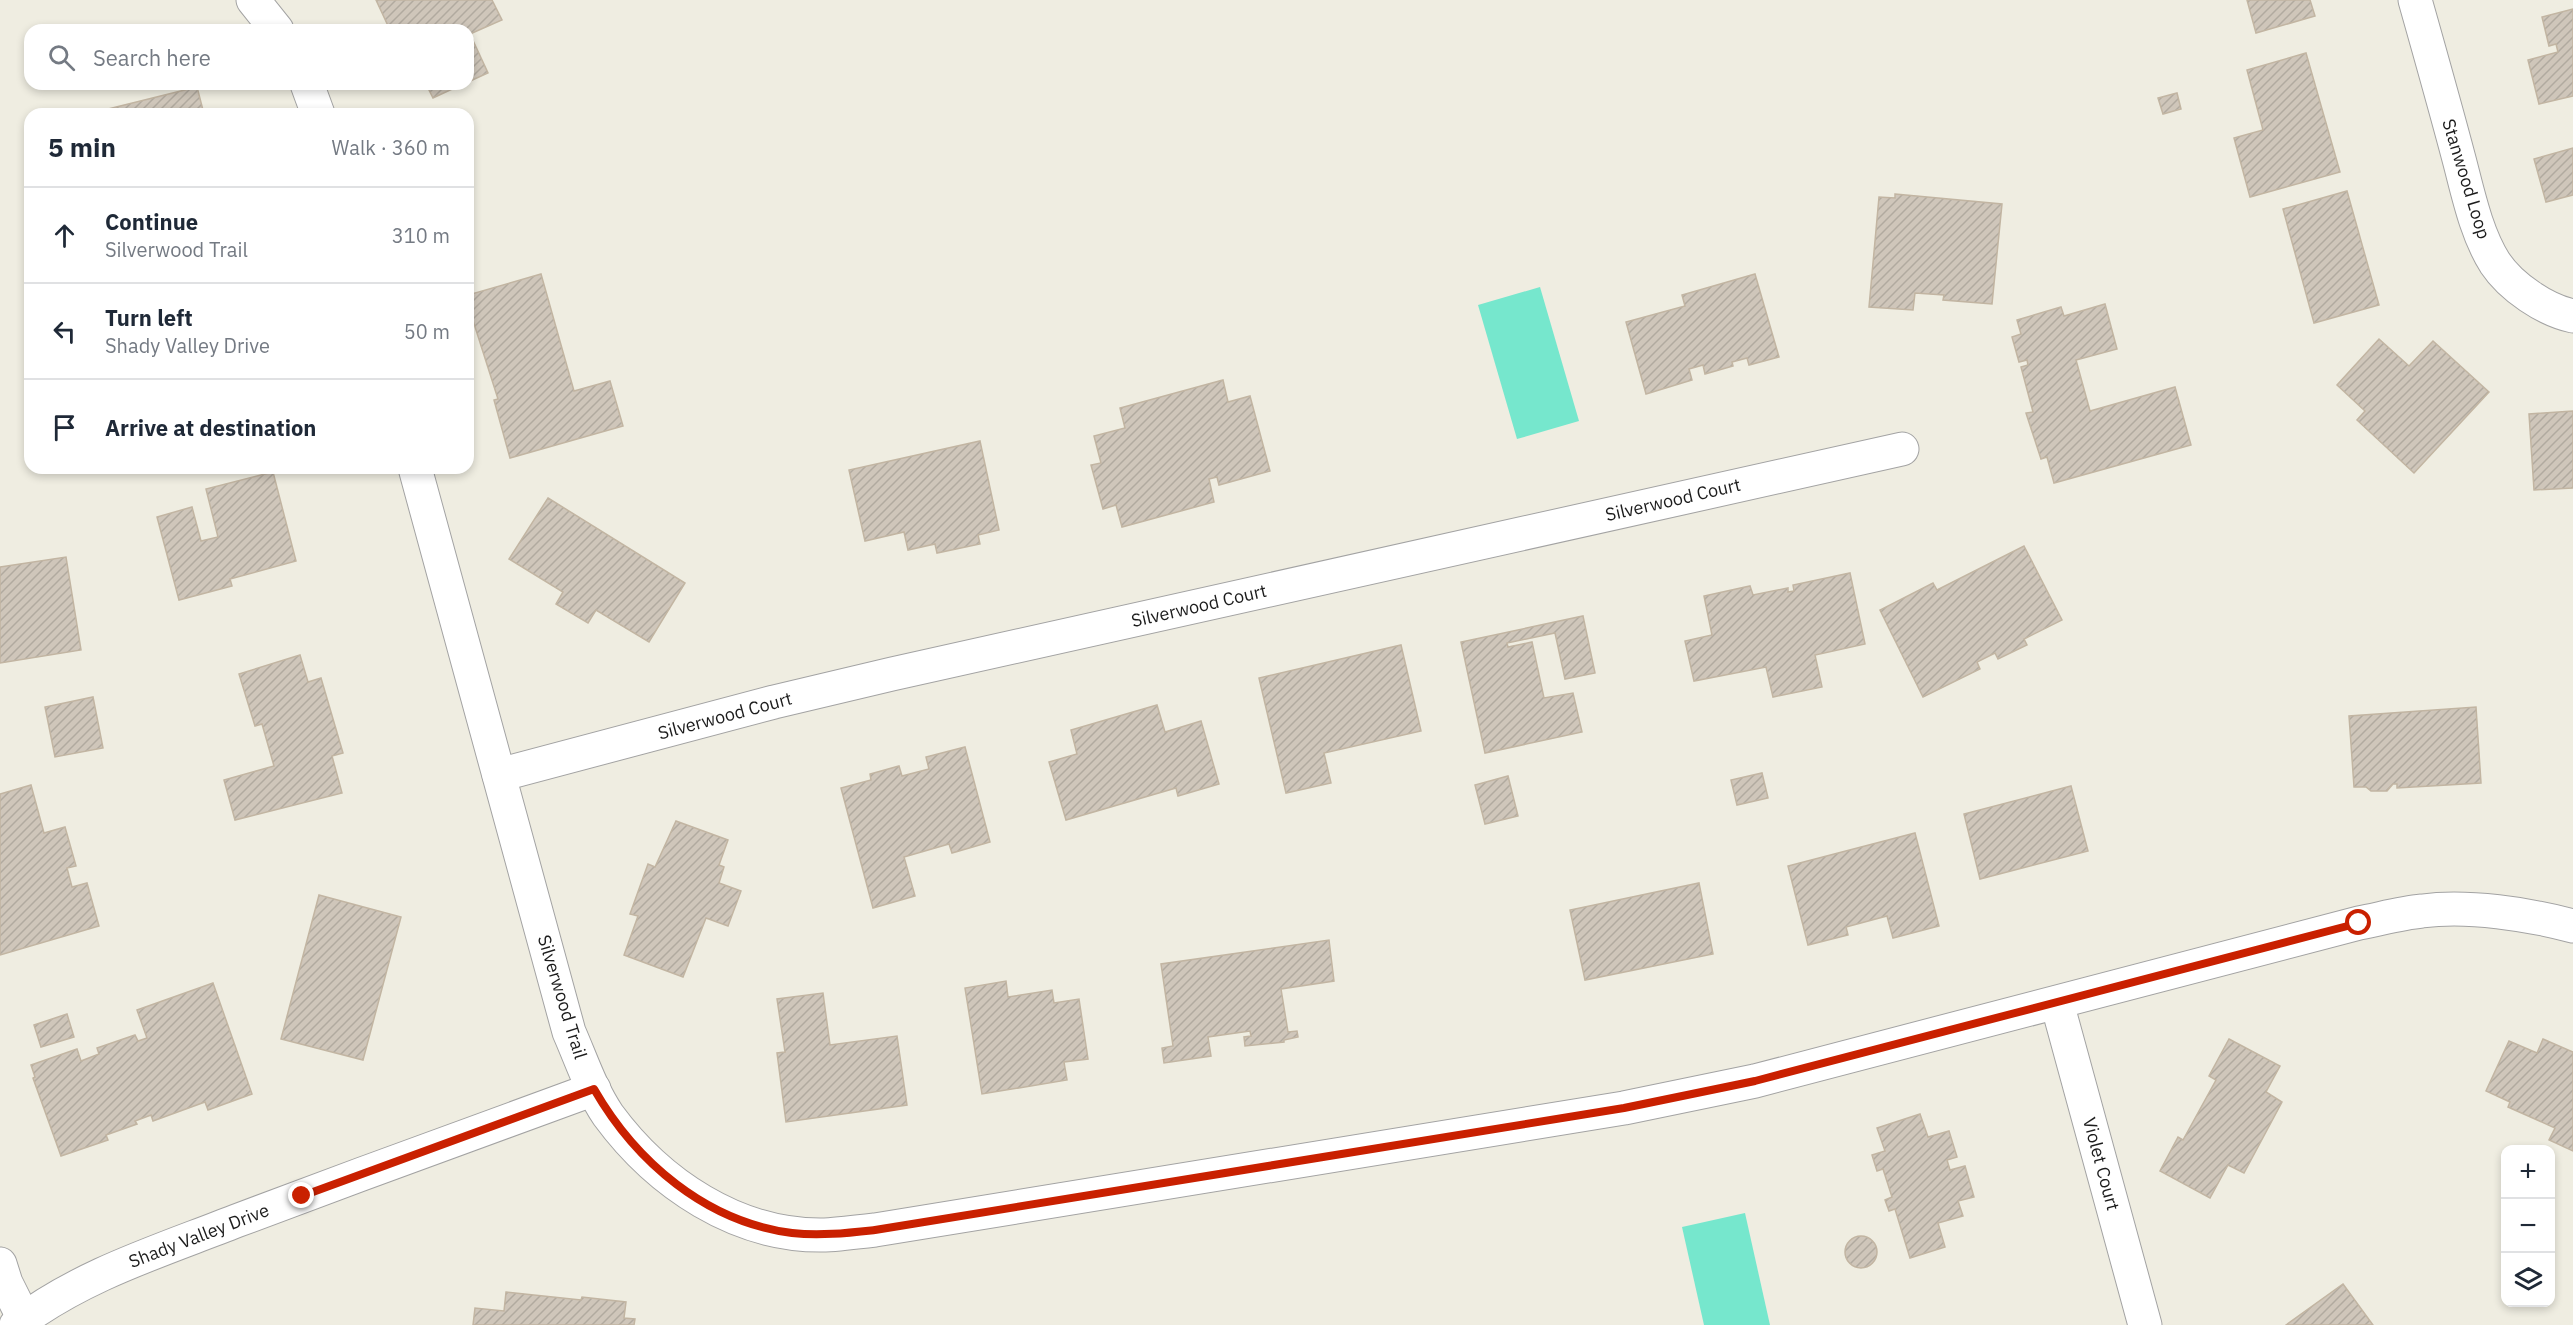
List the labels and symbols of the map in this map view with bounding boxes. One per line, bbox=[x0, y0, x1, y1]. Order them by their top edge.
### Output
street label: Stanwood Loop bbox=[2437, 116, 2496, 242]
street label: Silverwood Court bbox=[1603, 473, 1743, 526]
street label: Silverwood Court bbox=[1129, 579, 1269, 632]
street label: Silverwood Court bbox=[655, 687, 795, 744]
route start bbox=[2345, 909, 2371, 935]
street label: Silverwood Trail bbox=[533, 932, 592, 1062]
street label: Violet Court bbox=[2078, 1115, 2125, 1213]
route end bbox=[288, 1182, 314, 1208]
street label: Shady Valley Drive bbox=[125, 1198, 272, 1273]

